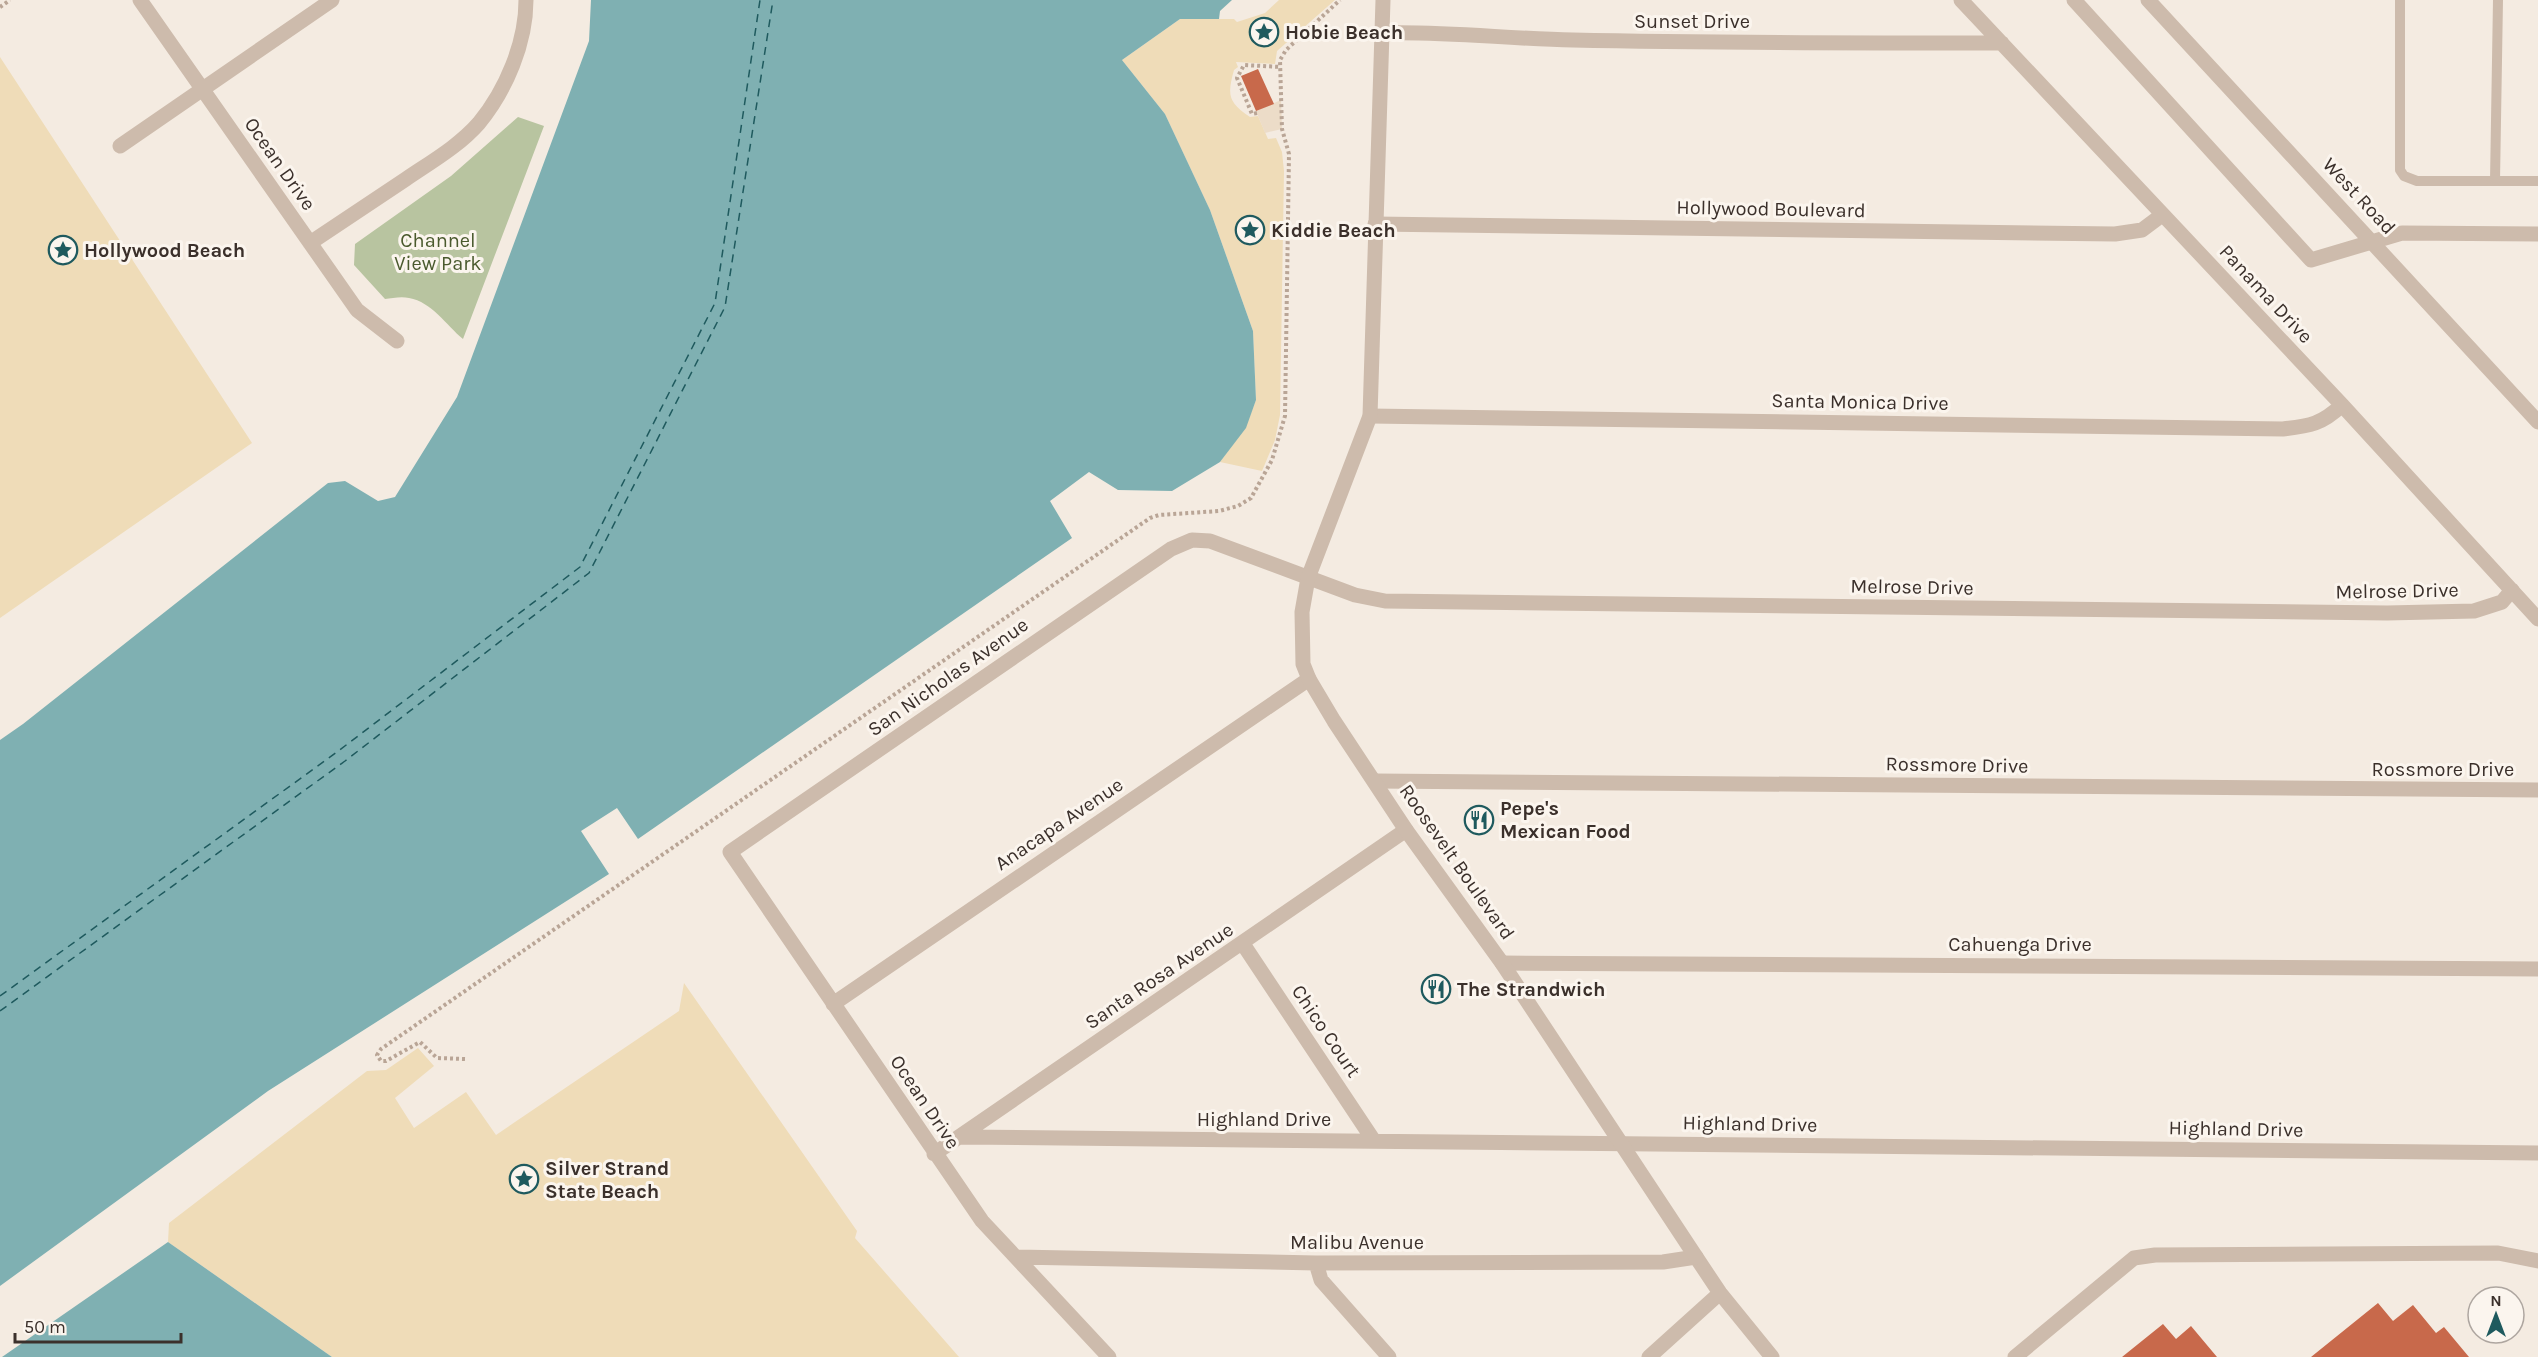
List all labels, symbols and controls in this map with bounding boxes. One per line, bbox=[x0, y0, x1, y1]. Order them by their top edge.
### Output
street label: Sunset Drive bbox=[1634, 10, 1750, 33]
place icon: Hobie Beach bbox=[1248, 16, 1280, 48]
place label: Hobie Beach bbox=[1285, 21, 1403, 44]
street label: Ocean Drive bbox=[240, 113, 320, 215]
street label: West Road bbox=[2318, 153, 2400, 239]
street label: Hollywood Boulevard bbox=[1676, 196, 1866, 222]
place icon: Kiddie Beach bbox=[1234, 214, 1266, 246]
place label: Kiddie Beach bbox=[1271, 219, 1396, 242]
park label: Channel View Park bbox=[394, 229, 482, 275]
place icon: Hollywood Beach bbox=[47, 234, 79, 266]
place label: Hollywood Beach bbox=[84, 239, 245, 262]
street label: Panama Drive bbox=[2215, 240, 2317, 348]
street label: Santa Monica Drive bbox=[1771, 389, 1949, 415]
street label: Melrose Drive bbox=[1850, 574, 1974, 600]
street label: Melrose Drive bbox=[2335, 578, 2459, 604]
street label: San Nicholas Avenue bbox=[863, 613, 1033, 741]
street label: Rossmore Drive bbox=[1885, 752, 2029, 778]
street label: Rossmore Drive bbox=[2372, 758, 2514, 781]
street label: Anacapa Avenue bbox=[991, 773, 1127, 875]
street label: Roosevelt Boulevard bbox=[1395, 780, 1519, 944]
place label: Pepe's Mexican Food bbox=[1500, 797, 1631, 843]
restaurant icon: Pepe's Mexican Food bbox=[1463, 804, 1495, 836]
street label: Santa Rosa Avenue bbox=[1081, 918, 1237, 1034]
street label: Cahuenga Drive bbox=[1948, 933, 2092, 956]
restaurant icon: The Strandwich bbox=[1420, 973, 1452, 1005]
place label: The Strandwich bbox=[1457, 978, 1605, 1001]
street label: Chico Court bbox=[1287, 980, 1366, 1082]
street label: Ocean Drive bbox=[885, 1051, 965, 1153]
street label: Highland Drive bbox=[1197, 1108, 1331, 1131]
street label: Highland Drive bbox=[1682, 1111, 1818, 1137]
street label: Highland Drive bbox=[2168, 1116, 2304, 1142]
place label: Silver Strand State Beach bbox=[545, 1157, 669, 1203]
place icon: Silver Strand State Beach bbox=[508, 1163, 540, 1195]
street label: Malibu Avenue bbox=[1290, 1231, 1424, 1254]
north arrow bbox=[2466, 1285, 2526, 1345]
text: N bbox=[2490, 1291, 2502, 1310]
scale bar bbox=[15, 1306, 182, 1344]
text: 50 m bbox=[24, 1316, 66, 1338]

